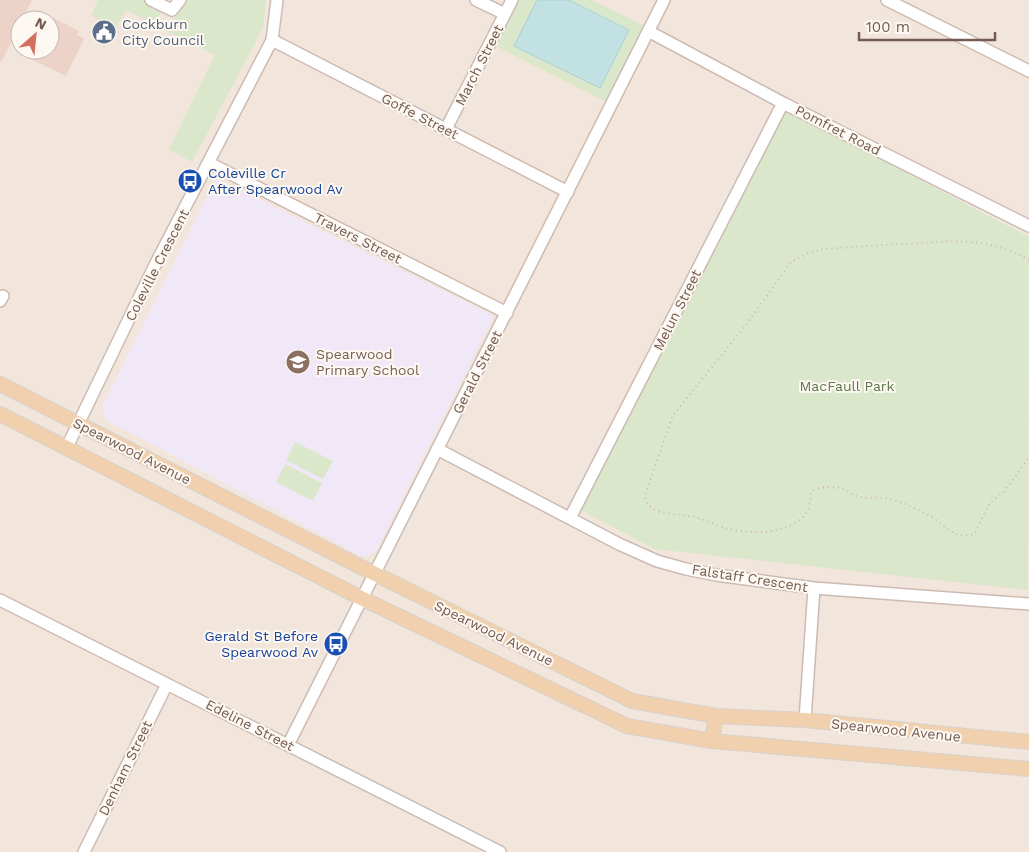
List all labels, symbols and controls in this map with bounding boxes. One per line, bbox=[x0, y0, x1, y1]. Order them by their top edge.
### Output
north arrow bbox=[10, 10, 60, 60]
scale bar bbox=[859, 10, 995, 42]
text: N bbox=[33, 14, 49, 33]
place label: Cockburn City Council bbox=[122, 16, 205, 48]
text: 100 m bbox=[866, 18, 910, 36]
public building icon: Cockburn City Council bbox=[91, 19, 117, 45]
street label: March Street bbox=[452, 22, 506, 108]
street label: Goffe Street bbox=[379, 90, 461, 142]
street label: Pomfret Road bbox=[793, 102, 883, 158]
place label: Coleville Cr After Spearwood Av bbox=[208, 165, 343, 197]
bus stop icon: Coleville Cr After Spearwood Av bbox=[177, 168, 203, 194]
street label: Coleville Crescent bbox=[122, 206, 192, 324]
street label: Travers Street bbox=[312, 209, 404, 267]
street label: Melun Street bbox=[650, 267, 704, 353]
street label: Gerald Street bbox=[449, 327, 505, 416]
place label: Spearwood Primary School bbox=[316, 346, 420, 378]
school or university icon: Spearwood Primary School bbox=[285, 349, 311, 375]
park label: MacFaull Park bbox=[800, 378, 895, 394]
street label: Spearwood Avenue bbox=[70, 414, 194, 488]
street label: Falstaff Crescent bbox=[691, 561, 809, 595]
street label: Spearwood Avenue bbox=[432, 597, 556, 669]
place label: Gerald St Before Spearwood Av bbox=[204, 628, 319, 660]
bus stop icon: Gerald St Before Spearwood Av bbox=[323, 631, 349, 657]
street label: Edeline Street bbox=[203, 696, 297, 754]
street label: Spearwood Avenue bbox=[830, 715, 962, 745]
street label: Denham Street bbox=[95, 718, 155, 818]

